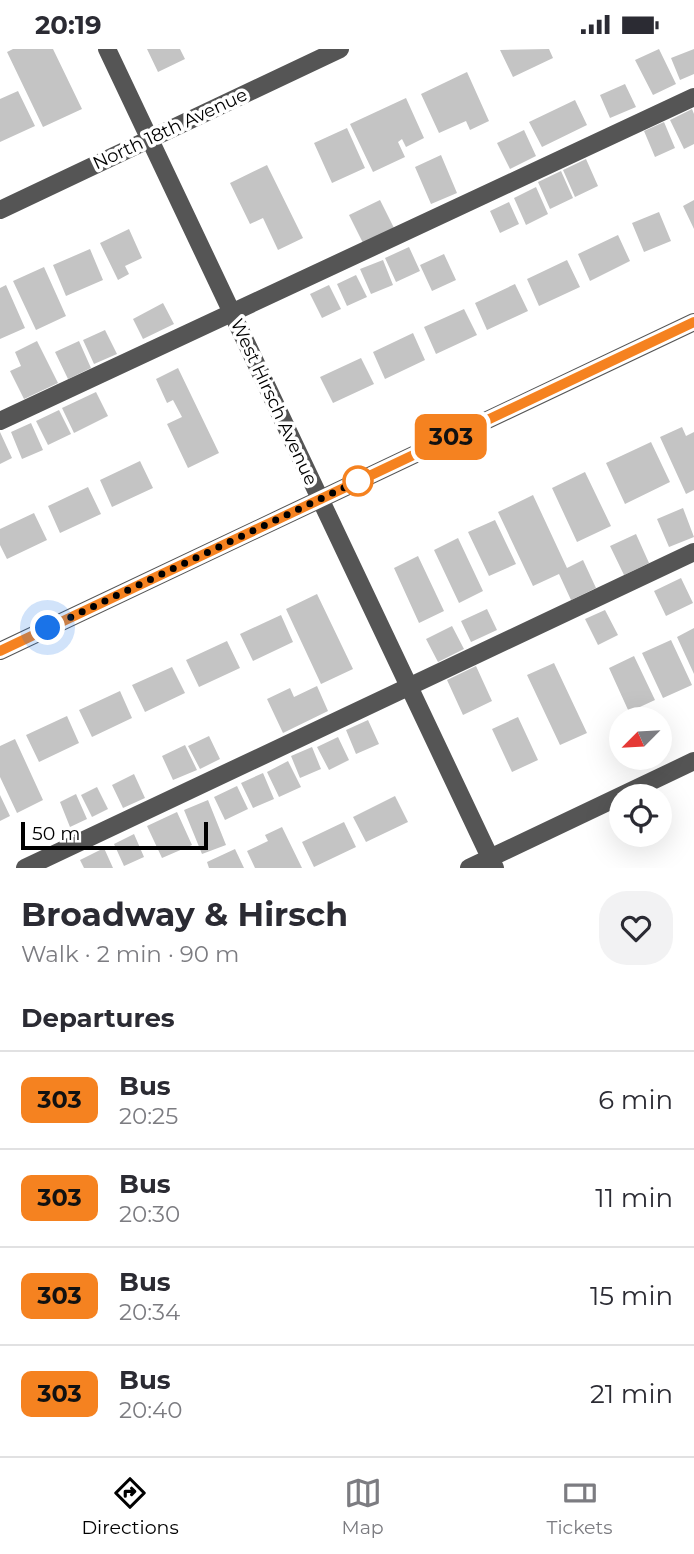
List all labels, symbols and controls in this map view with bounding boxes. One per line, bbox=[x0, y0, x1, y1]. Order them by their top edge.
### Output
text: 20:19 bbox=[35, 9, 102, 41]
street label: North 18th Avenue bbox=[89, 84, 251, 174]
street label: West Hirsch Avenue bbox=[226, 315, 322, 489]
line badge: 303 bbox=[411, 414, 491, 460]
text: 303 bbox=[429, 422, 473, 451]
unlabelled marker bbox=[343, 466, 373, 496]
your location bbox=[30, 610, 65, 645]
north arrow bbox=[609, 707, 672, 770]
map controls bbox=[609, 707, 672, 847]
button: locate bbox=[609, 784, 672, 847]
scale bar bbox=[21, 819, 208, 851]
text: 50 m bbox=[32, 822, 80, 845]
button: heart bbox=[599, 891, 673, 965]
text: Broadway & Hirsch bbox=[21, 894, 348, 934]
text: Walk · 2 min · 90 m bbox=[21, 940, 239, 968]
text: Departures bbox=[21, 1002, 175, 1034]
text: Bus bbox=[119, 1070, 171, 1102]
text: 6 min bbox=[598, 1084, 673, 1116]
text: 303 bbox=[37, 1085, 82, 1114]
text: 20:25 bbox=[119, 1102, 178, 1130]
text: Bus bbox=[119, 1168, 171, 1200]
text: 11 min bbox=[595, 1182, 673, 1214]
text: 303 bbox=[37, 1183, 82, 1212]
text: 20:30 bbox=[119, 1200, 180, 1228]
text: Bus bbox=[119, 1266, 171, 1298]
text: 15 min bbox=[590, 1280, 673, 1312]
text: 303 bbox=[37, 1281, 82, 1310]
text: 20:34 bbox=[119, 1298, 180, 1326]
text: Bus bbox=[119, 1364, 171, 1396]
text: 21 min bbox=[590, 1378, 673, 1410]
text: 303 bbox=[37, 1379, 82, 1408]
text: 20:40 bbox=[119, 1396, 183, 1424]
tab: Directions bbox=[81, 1474, 179, 1539]
tab: Map bbox=[342, 1474, 384, 1539]
tab: Tickets bbox=[547, 1474, 613, 1539]

